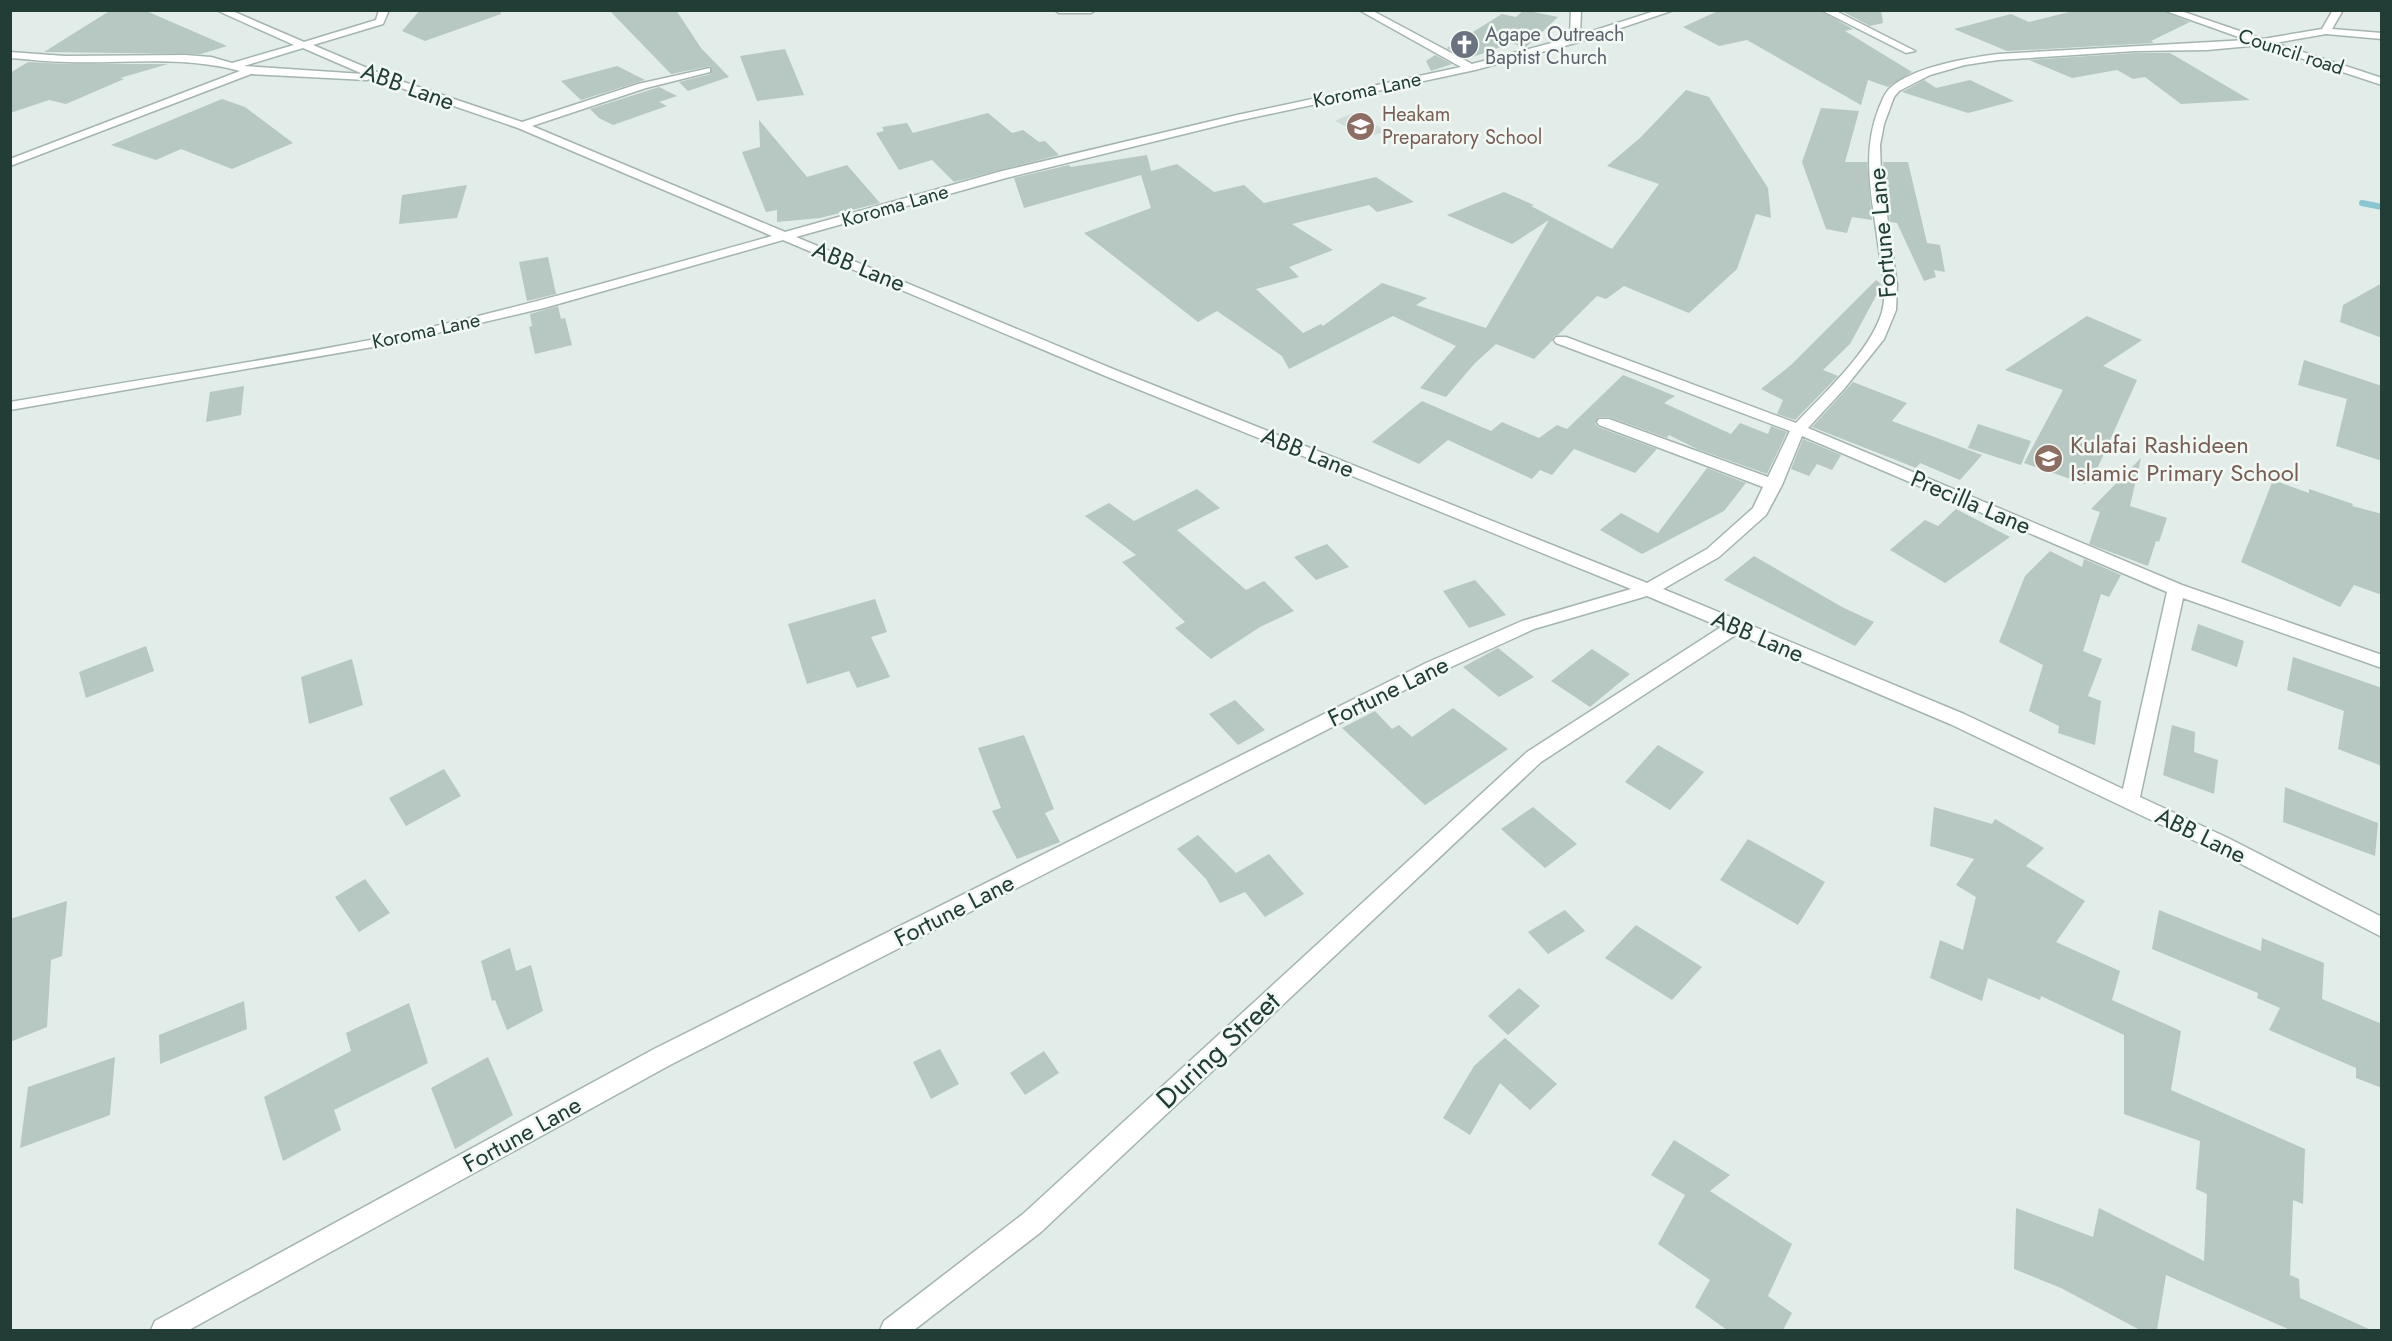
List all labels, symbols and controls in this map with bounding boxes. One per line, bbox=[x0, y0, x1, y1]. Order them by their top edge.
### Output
place label: Agape Outreach Baptist Church bbox=[1485, 20, 1625, 72]
street label: Council road bbox=[2234, 21, 2348, 83]
church icon: Agape Outreach Baptist Church bbox=[1448, 29, 1480, 61]
street label: ABB Lane bbox=[356, 53, 460, 119]
street label: Koroma Lane bbox=[1310, 64, 1424, 116]
place label: Heakam Preparatory School bbox=[1382, 100, 1542, 152]
school or university icon: Heakam Preparatory School bbox=[1345, 110, 1377, 142]
street label: Fortune Lane bbox=[1859, 166, 1905, 300]
street label: Koroma Lane bbox=[838, 177, 952, 235]
street label: ABB Lane bbox=[807, 232, 911, 300]
street label: Koroma Lane bbox=[369, 305, 483, 357]
street label: ABB Lane bbox=[1256, 418, 1360, 486]
place label: Kulafai Rashideen Islamic Primary School bbox=[2070, 427, 2299, 490]
school or university icon: Kulafai Rashideen Islamic Primary School bbox=[2033, 442, 2065, 474]
street label: Precilla Lane bbox=[1905, 461, 2037, 543]
street label: ABB Lane bbox=[1706, 601, 1810, 671]
street label: Fortune Lane bbox=[1322, 647, 1454, 735]
street label: ABB Lane bbox=[2150, 798, 2252, 872]
street label: Fortune Lane bbox=[888, 865, 1020, 955]
street label: During Street bbox=[1147, 981, 1289, 1118]
street label: Fortune Lane bbox=[456, 1087, 588, 1181]

